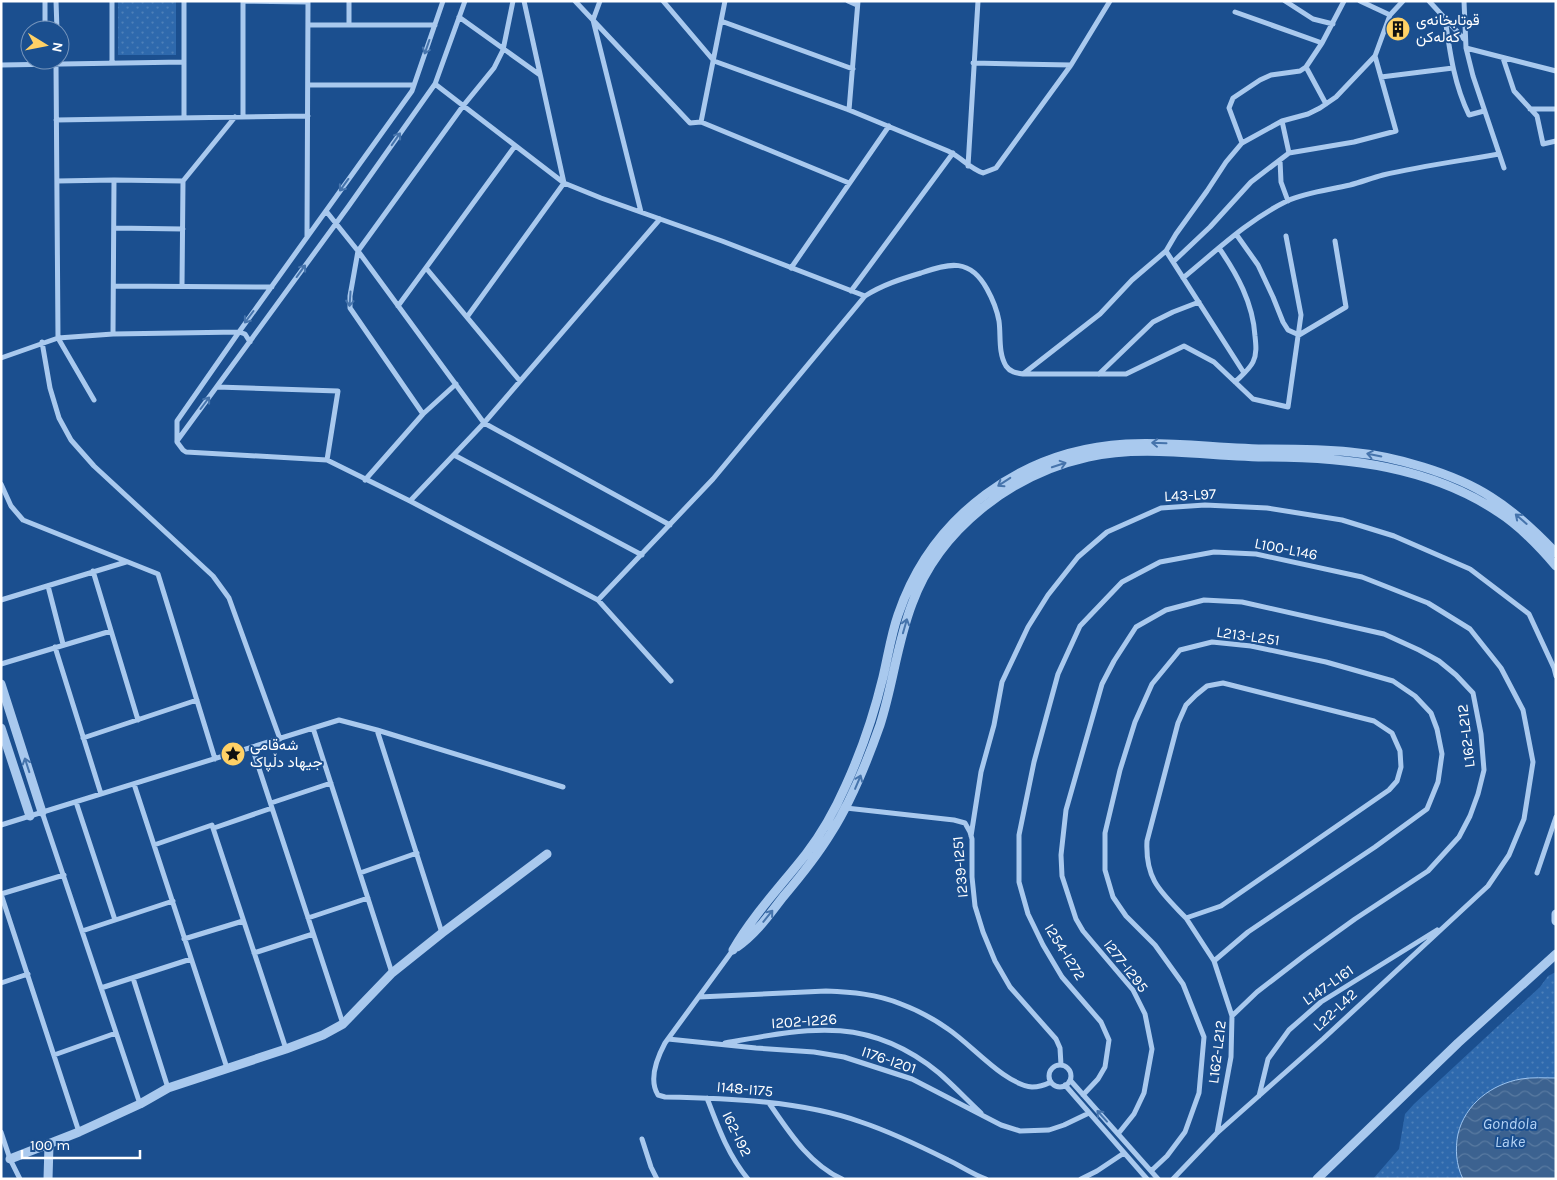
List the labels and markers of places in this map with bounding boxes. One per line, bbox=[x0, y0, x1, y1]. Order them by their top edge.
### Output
place label: قوتابخانەی کەلەکن bbox=[1416, 11, 1480, 47]
building icon: قوتابخانەی کەلەکن bbox=[1385, 16, 1411, 42]
place label: شەقامی جیهاد دڵپاک bbox=[250, 736, 322, 772]
place icon: شەقامی جیهاد دڵپاک bbox=[220, 741, 246, 767]

